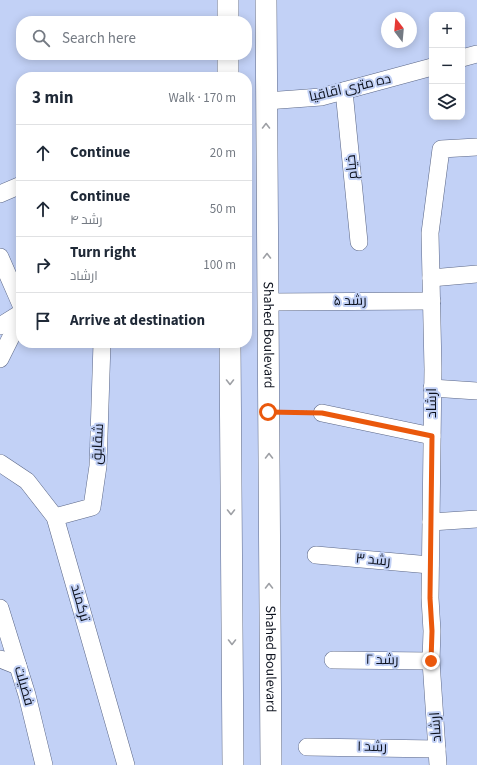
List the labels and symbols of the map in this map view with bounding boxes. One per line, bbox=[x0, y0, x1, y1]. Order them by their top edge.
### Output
north arrow bbox=[381, 12, 417, 48]
street label: ده متری اقاقیا bbox=[307, 69, 393, 107]
one-way arrow bbox=[262, 123, 271, 129]
street label: خیام bbox=[341, 154, 363, 180]
one-way arrow bbox=[263, 253, 271, 259]
street label: Shahed Boulevard bbox=[258, 281, 279, 389]
street label: رشد ۵ bbox=[333, 291, 367, 311]
one-way arrow bbox=[226, 379, 234, 385]
street label: ارشاد bbox=[422, 388, 442, 418]
route start bbox=[259, 403, 277, 421]
street label: شقایق bbox=[87, 423, 109, 465]
one-way arrow bbox=[264, 453, 273, 459]
one-way arrow bbox=[227, 509, 235, 515]
street label: رشد ۳ bbox=[355, 549, 391, 571]
street label: ترکمند bbox=[65, 582, 95, 624]
one-way arrow bbox=[265, 583, 273, 589]
street label: Shahed Boulevard bbox=[260, 605, 281, 713]
one-way arrow bbox=[228, 639, 236, 645]
street label: رشد ۲ bbox=[365, 650, 399, 670]
route end bbox=[422, 652, 440, 670]
street label: فضیلت bbox=[9, 664, 39, 708]
street label: ارشاد bbox=[425, 711, 447, 743]
street label: رشد ۱ bbox=[357, 737, 387, 757]

